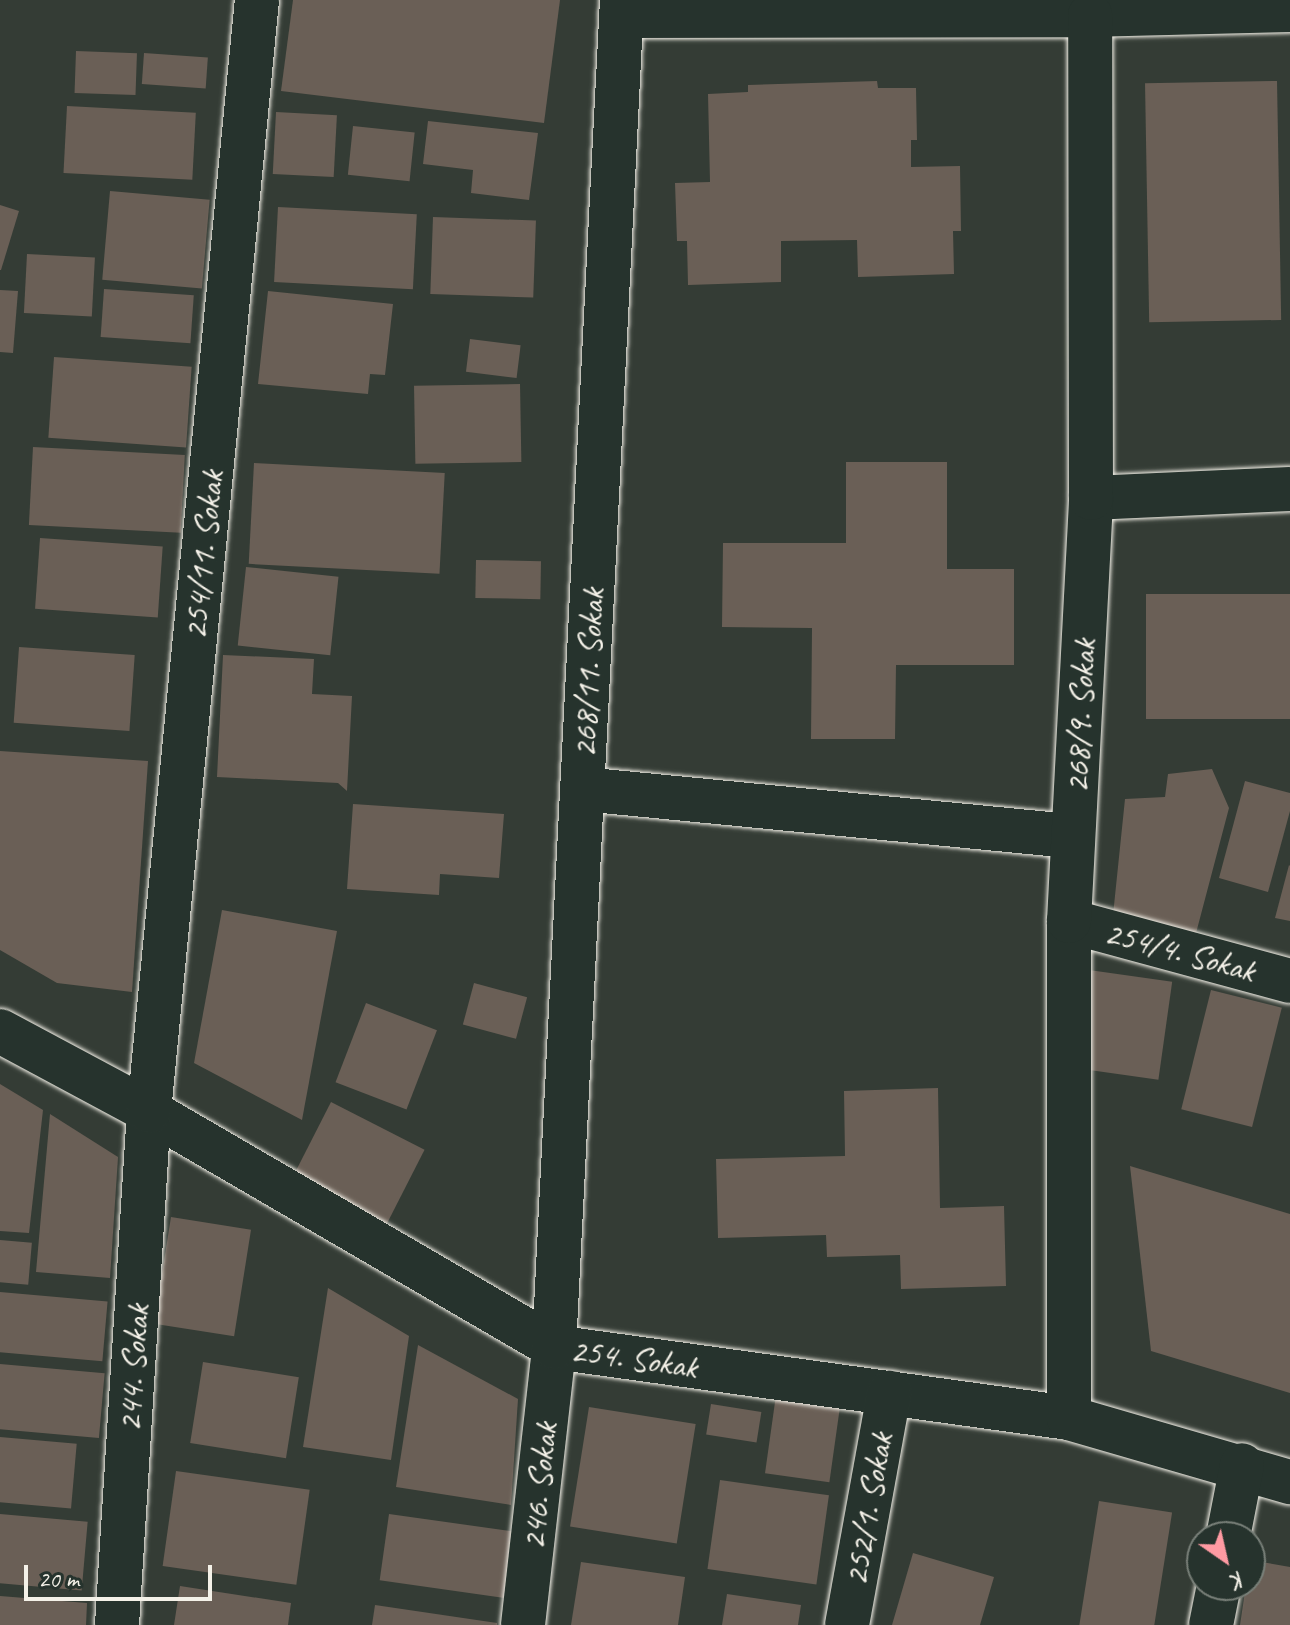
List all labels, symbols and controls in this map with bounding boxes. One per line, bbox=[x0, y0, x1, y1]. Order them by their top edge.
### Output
street label: 254/11. Sokak bbox=[174, 469, 232, 641]
street label: 268/11. Sokak bbox=[563, 587, 613, 759]
street label: 268/9. Sokak bbox=[1056, 638, 1104, 794]
street label: 254/4. Sokak bbox=[1100, 911, 1260, 991]
street label: 244. Sokak bbox=[108, 1303, 158, 1433]
street label: 254. Sokak bbox=[568, 1329, 700, 1387]
street label: 246. Sokak bbox=[512, 1420, 566, 1552]
street label: 252/1. Sokak bbox=[835, 1430, 901, 1588]
north arrow bbox=[1186, 1521, 1266, 1601]
scale bar bbox=[28, 1549, 216, 1599]
text: 20 m bbox=[38, 1564, 79, 1594]
text: K bbox=[1226, 1565, 1251, 1594]

